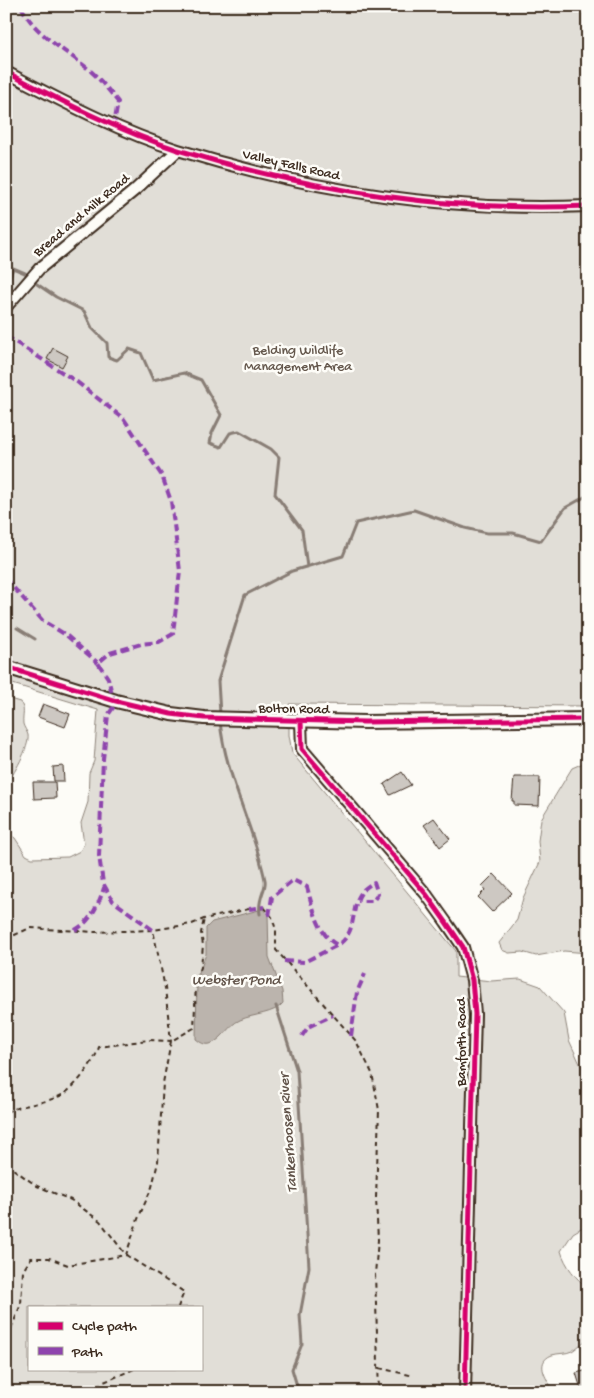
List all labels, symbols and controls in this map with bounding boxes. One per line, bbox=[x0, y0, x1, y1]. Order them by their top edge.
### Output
street label: Valley Falls Road bbox=[240, 146, 343, 186]
street label: Bread and Milk Road bbox=[30, 170, 135, 262]
park label: Belding Wildlife Management Area bbox=[244, 343, 353, 376]
street label: Bolton Road bbox=[257, 701, 331, 719]
water label: Webster Pond bbox=[192, 972, 283, 990]
street label: Bamforth Road bbox=[454, 996, 471, 1087]
water label: Tankerhoosen River bbox=[276, 1070, 302, 1193]
legend bbox=[28, 1306, 202, 1370]
text: Cycle path bbox=[72, 1318, 137, 1336]
text: Path bbox=[71, 1344, 103, 1362]

